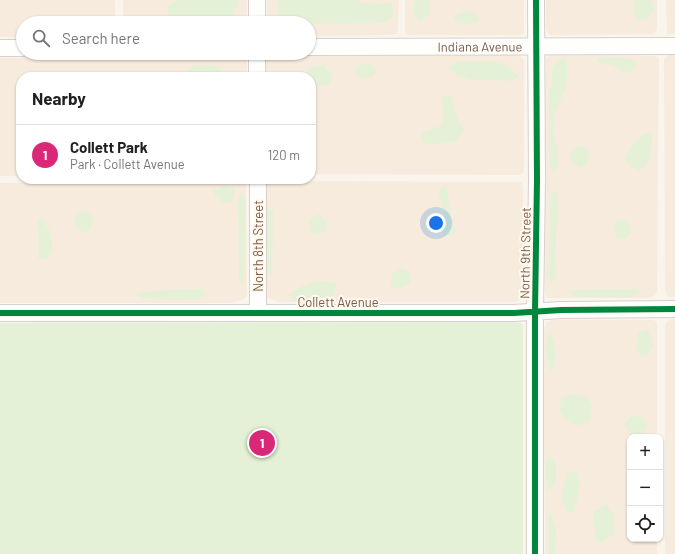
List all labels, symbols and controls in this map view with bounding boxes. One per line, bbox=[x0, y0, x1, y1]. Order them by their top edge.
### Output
search box bbox=[16, 16, 316, 60]
icon: search bbox=[30, 27, 52, 49]
text: Search here bbox=[62, 29, 140, 47]
street label: Indiana Avenue bbox=[437, 38, 523, 55]
text: Nearby bbox=[32, 88, 86, 108]
text: Collett Park bbox=[70, 138, 148, 156]
text: 1 bbox=[43, 147, 47, 163]
text: 120 m bbox=[268, 147, 300, 163]
text: Park · Collett Avenue bbox=[70, 156, 185, 172]
street label: North 8th Street bbox=[250, 200, 266, 292]
street label: North 9th Street bbox=[516, 207, 534, 299]
your location bbox=[426, 213, 446, 233]
street label: Collett Avenue bbox=[297, 294, 379, 310]
pin: 1 bbox=[249, 428, 275, 458]
map controls bbox=[627, 434, 663, 542]
button: + bbox=[627, 434, 663, 470]
button: − bbox=[627, 470, 663, 506]
button: locate bbox=[627, 506, 663, 542]

